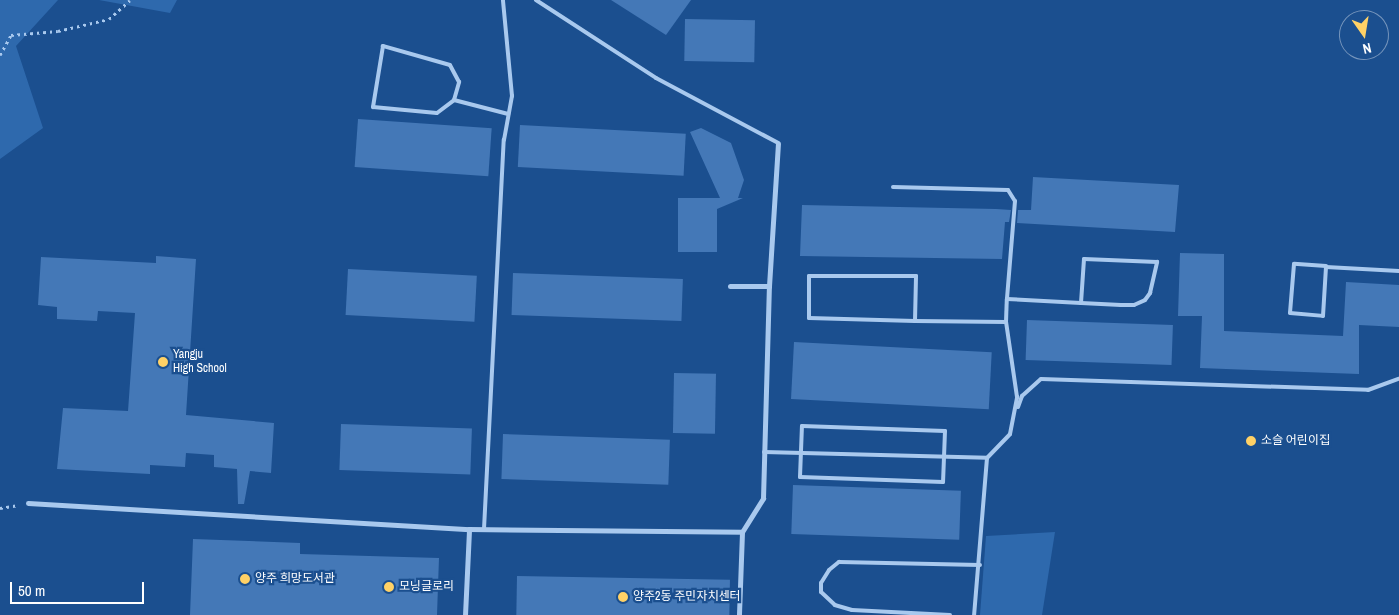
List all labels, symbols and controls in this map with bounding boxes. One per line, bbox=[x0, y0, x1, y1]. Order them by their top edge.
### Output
north arrow bbox=[1339, 10, 1389, 60]
text: N bbox=[1361, 39, 1373, 58]
place label: Yangju High School bbox=[173, 348, 227, 376]
marker: Yangju High School bbox=[157, 356, 169, 368]
place label: 소슬 어린이집 bbox=[1261, 434, 1330, 448]
marker: 소슬 어린이집 bbox=[1245, 435, 1257, 447]
scale bar bbox=[12, 572, 146, 604]
place label: 양주 희망도서관 bbox=[255, 572, 335, 586]
marker: 양주 희망도서관 bbox=[239, 573, 251, 585]
text: 50 m bbox=[18, 580, 45, 601]
place label: 모닝글로리 bbox=[399, 580, 454, 594]
marker: 모닝글로리 bbox=[383, 581, 395, 593]
place label: 양주2동 주민자치센터 bbox=[633, 590, 741, 604]
marker: 양주2동 주민자치센터 bbox=[617, 591, 629, 603]

